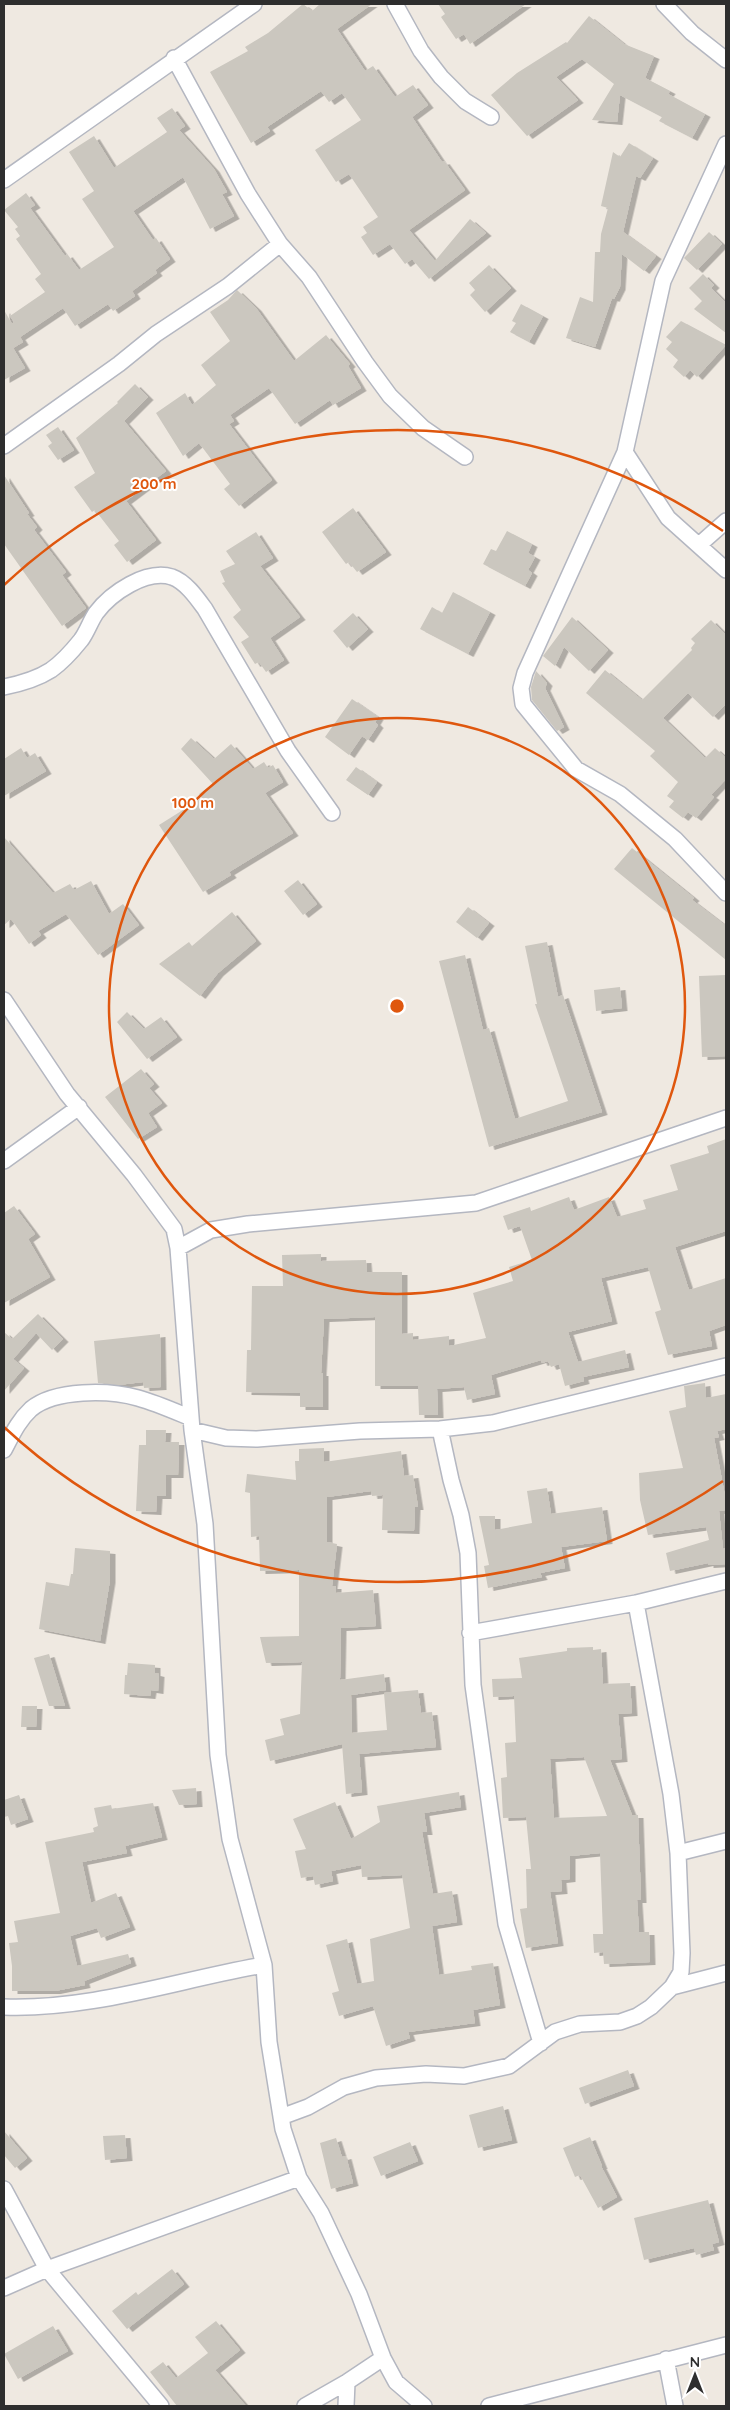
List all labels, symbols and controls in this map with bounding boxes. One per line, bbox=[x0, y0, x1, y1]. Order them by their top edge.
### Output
text: 200 m bbox=[132, 474, 177, 493]
text: 100 m bbox=[172, 793, 214, 812]
centre of rings bbox=[388, 997, 406, 1015]
north arrow bbox=[670, 2350, 720, 2400]
text: N bbox=[690, 2353, 700, 2371]

